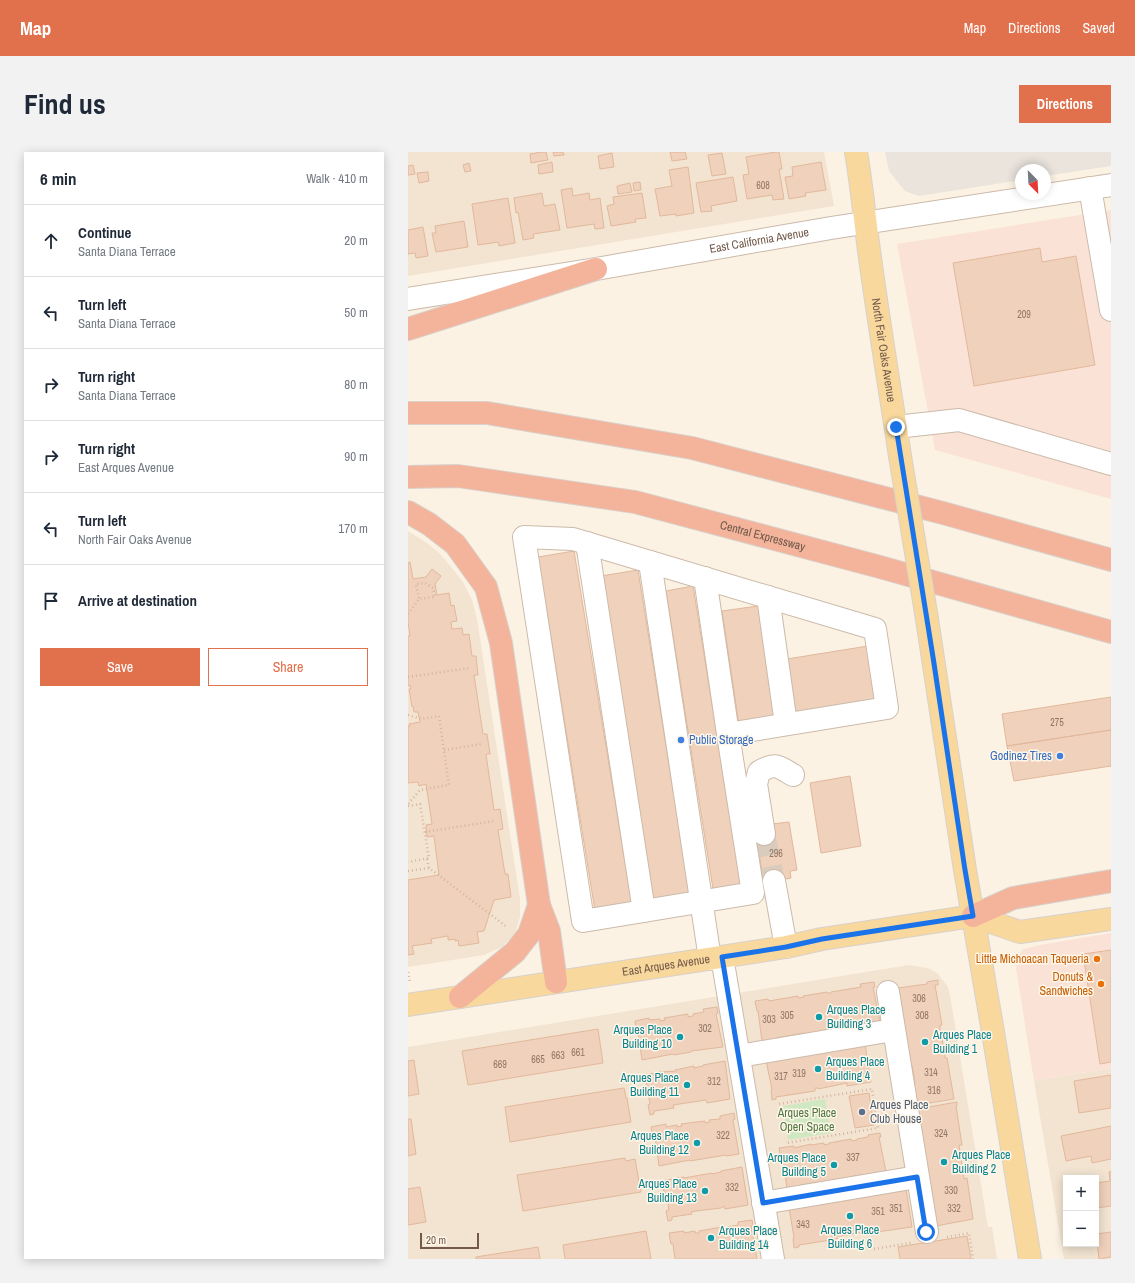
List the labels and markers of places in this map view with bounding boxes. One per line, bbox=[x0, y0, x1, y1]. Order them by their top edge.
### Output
place label: Public Storage bbox=[689, 732, 754, 748]
marker: Public Storage bbox=[676, 735, 686, 745]
place label: Godinez Tires bbox=[990, 748, 1052, 764]
marker: Godinez Tires bbox=[1055, 751, 1065, 761]
place label: Little Michoacan Taqueria bbox=[976, 951, 1090, 967]
marker: Little Michoacan Taqueria bbox=[1092, 954, 1102, 964]
place label: Donuts & Sandwiches bbox=[1039, 969, 1093, 999]
marker: Donuts & Sandwiches bbox=[1096, 979, 1106, 989]
place label: Arques Place Building 3 bbox=[826, 1002, 886, 1032]
marker: Arques Place Building 3 bbox=[814, 1012, 824, 1022]
place label: Arques Place Building 10 bbox=[612, 1022, 672, 1052]
place label: Arques Place Building 1 bbox=[932, 1027, 992, 1057]
marker: Arques Place Building 10 bbox=[675, 1032, 685, 1042]
marker: Arques Place Building 1 bbox=[920, 1037, 930, 1047]
place label: Arques Place Building 4 bbox=[825, 1054, 885, 1084]
marker: Arques Place Building 4 bbox=[813, 1064, 823, 1074]
place label: Arques Place Building 11 bbox=[619, 1070, 680, 1100]
marker: Arques Place Building 11 bbox=[682, 1080, 692, 1090]
place label: Arques Place Club House bbox=[869, 1097, 929, 1127]
marker: Arques Place Club House bbox=[857, 1107, 867, 1117]
place label: Arques Place Building 12 bbox=[629, 1128, 689, 1158]
marker: Arques Place Building 12 bbox=[692, 1138, 702, 1148]
place label: Arques Place Building 2 bbox=[951, 1147, 1011, 1177]
place label: Arques Place Building 5 bbox=[766, 1150, 827, 1180]
marker: Arques Place Building 2 bbox=[939, 1157, 949, 1167]
marker: Arques Place Building 5 bbox=[829, 1160, 839, 1170]
place label: Arques Place Building 13 bbox=[637, 1176, 697, 1206]
marker: Arques Place Building 13 bbox=[700, 1186, 710, 1196]
marker: Arques Place Building 6 bbox=[845, 1211, 855, 1221]
place label: Arques Place Building 6 bbox=[820, 1222, 879, 1252]
place label: Arques Place Building 14 bbox=[718, 1223, 778, 1253]
marker: Arques Place Building 14 bbox=[706, 1233, 716, 1243]

